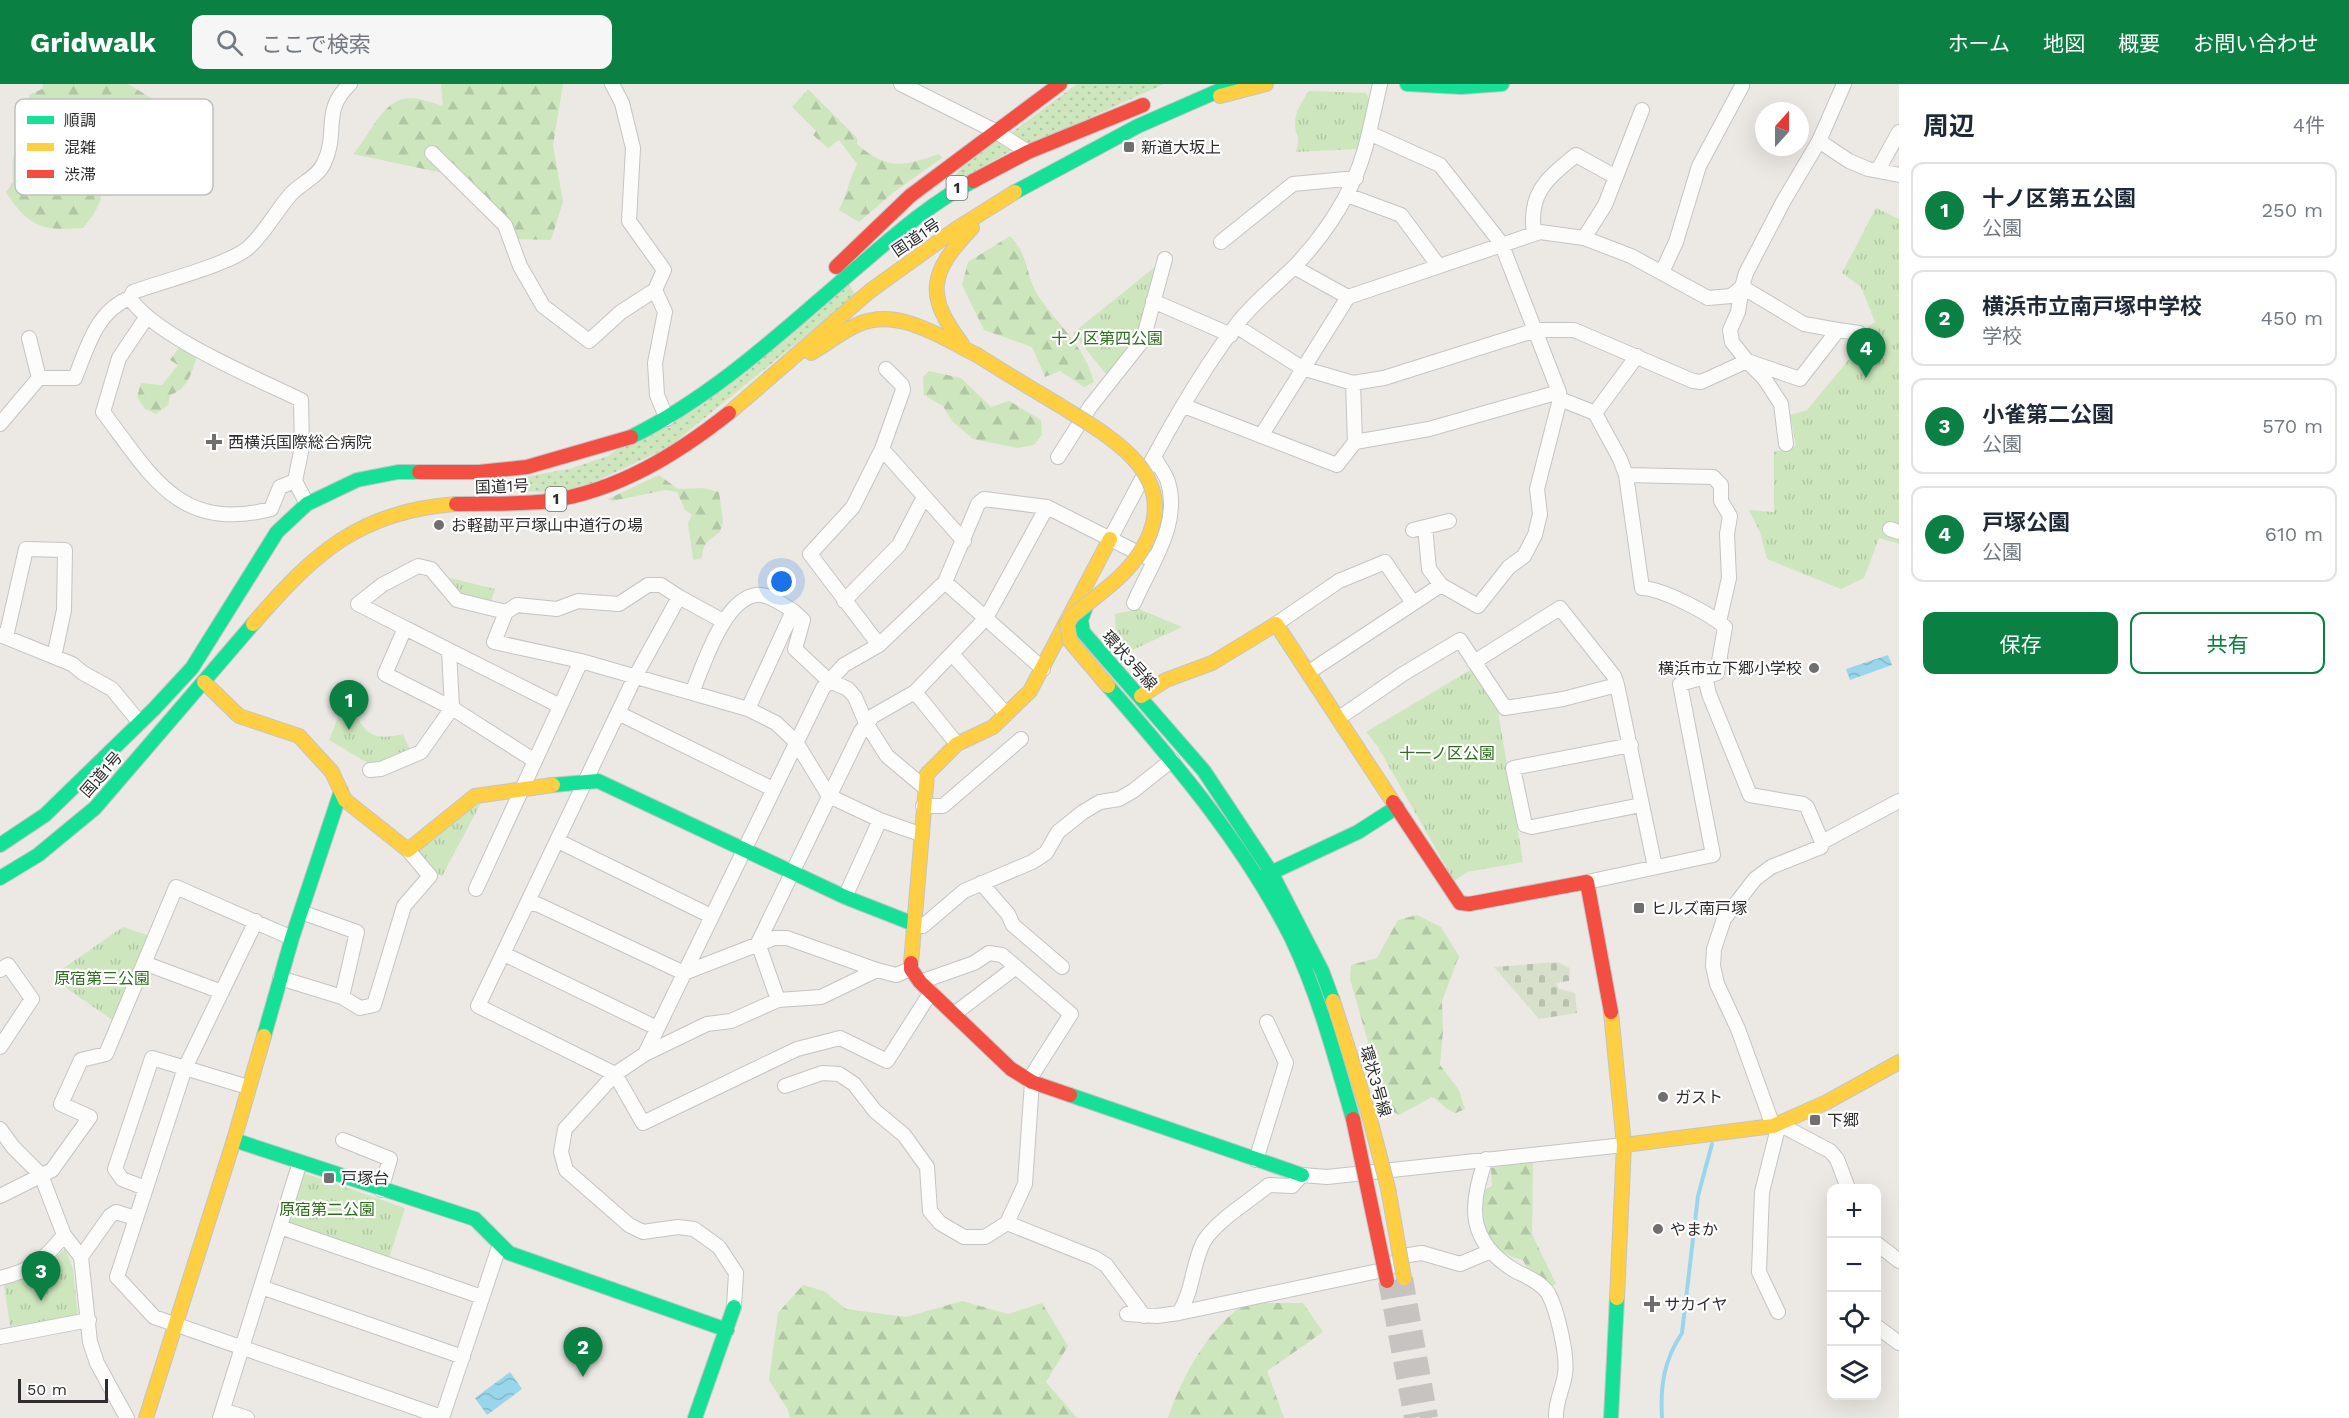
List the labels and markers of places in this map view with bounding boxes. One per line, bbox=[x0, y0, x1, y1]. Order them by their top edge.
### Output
place label: 新道大坂上 bbox=[1141, 138, 1221, 157]
marker: 新道大坂上 bbox=[1122, 140, 1136, 154]
pin: 4 bbox=[1846, 328, 1886, 378]
marker: 西横浜国際総合病院 bbox=[205, 433, 223, 451]
place label: 西横浜国際総合病院 bbox=[228, 433, 372, 452]
place label: お軽勘平戸塚山中道行の場 bbox=[451, 516, 643, 535]
marker: お軽勘平戸塚山中道行の場 bbox=[432, 518, 446, 532]
place label: 横浜市立下郷小学校 bbox=[1658, 659, 1802, 678]
marker: 横浜市立下郷小学校 bbox=[1807, 661, 1821, 675]
pin: 1 bbox=[330, 680, 368, 730]
place label: ヒルズ南戸塚 bbox=[1651, 899, 1747, 918]
marker: ヒルズ南戸塚 bbox=[1632, 901, 1646, 915]
place label: ガスト bbox=[1675, 1088, 1723, 1107]
marker: ガスト bbox=[1656, 1090, 1670, 1104]
place label: 下郷 bbox=[1827, 1111, 1859, 1130]
marker: 下郷 bbox=[1808, 1113, 1822, 1127]
place label: 戸塚台 bbox=[341, 1169, 389, 1188]
marker: 戸塚台 bbox=[322, 1171, 336, 1185]
place label: やまか bbox=[1670, 1220, 1718, 1239]
marker: やまか bbox=[1651, 1222, 1665, 1236]
pin: 3 bbox=[22, 1252, 60, 1301]
place label: サカイヤ bbox=[1664, 1295, 1728, 1314]
marker: サカイヤ bbox=[1645, 1297, 1659, 1311]
pin: 2 bbox=[564, 1328, 602, 1377]

